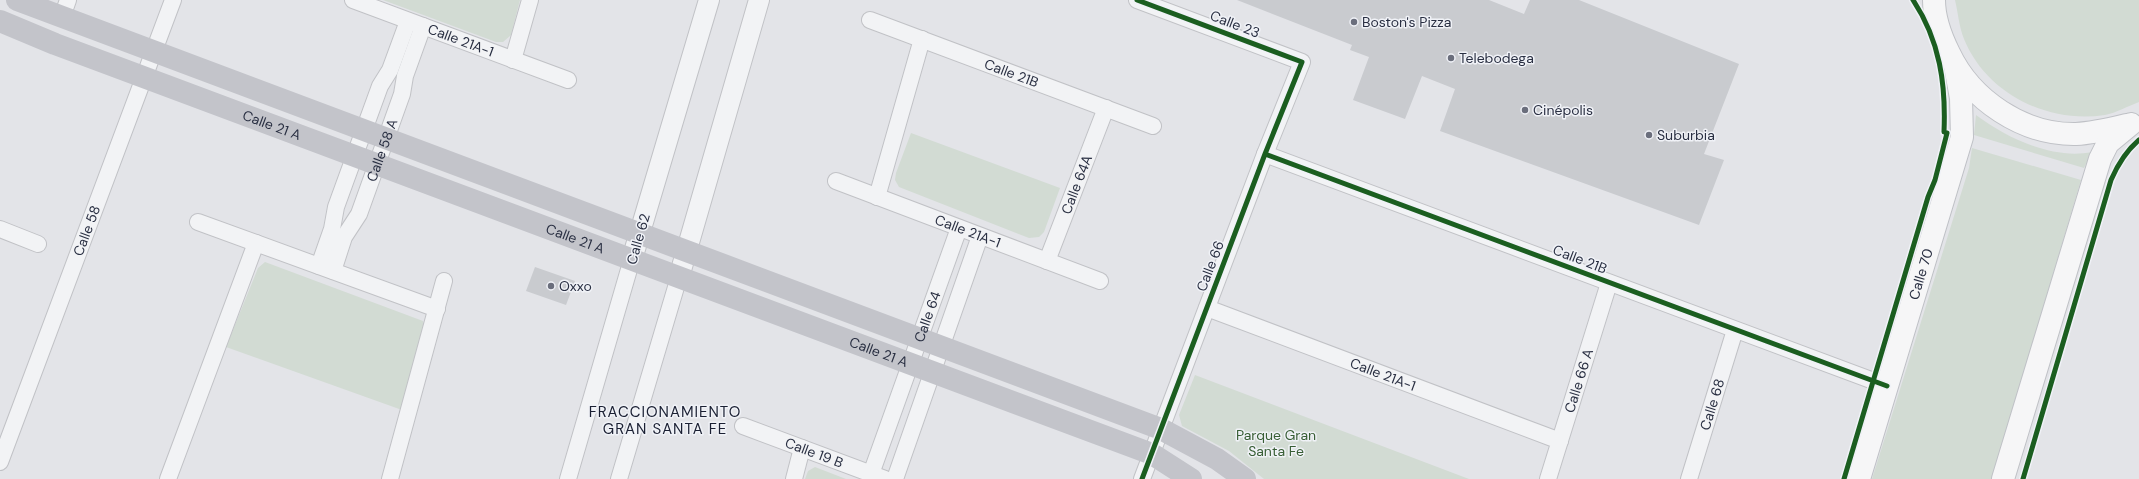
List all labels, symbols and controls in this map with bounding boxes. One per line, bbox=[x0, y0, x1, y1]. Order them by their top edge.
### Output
street label: Calle 23 bbox=[1208, 6, 1262, 42]
place label: Boston's Pizza bbox=[1362, 13, 1451, 31]
marker: Boston's Pizza bbox=[1349, 17, 1359, 27]
street label: Calle 21A-1 bbox=[425, 20, 496, 61]
place label: Telebodega bbox=[1459, 49, 1534, 67]
marker: Telebodega bbox=[1446, 53, 1456, 63]
street label: Calle 21B bbox=[982, 55, 1041, 91]
place label: Cinépolis bbox=[1533, 101, 1593, 119]
marker: Cinépolis bbox=[1520, 105, 1530, 115]
street label: Calle 21 A bbox=[240, 106, 304, 144]
street label: Calle 58 A bbox=[362, 116, 401, 184]
place label: Suburbia bbox=[1657, 126, 1715, 144]
marker: Suburbia bbox=[1644, 130, 1654, 140]
street label: Calle 64A bbox=[1057, 152, 1096, 217]
street label: Calle 58 bbox=[69, 203, 104, 259]
street label: Calle 21A-1 bbox=[932, 210, 1003, 252]
street label: Calle 62 bbox=[622, 211, 654, 267]
street label: Calle 21 A bbox=[543, 219, 607, 258]
street label: Calle 66 bbox=[1192, 238, 1228, 294]
street label: Calle 21B bbox=[1550, 240, 1610, 278]
street label: Calle 70 bbox=[1905, 246, 1937, 302]
place label: Oxxo bbox=[559, 277, 592, 295]
marker: Oxxo bbox=[546, 281, 556, 291]
street label: Calle 64 bbox=[910, 288, 945, 345]
street label: Calle 21 A bbox=[847, 333, 910, 371]
street label: Calle 66 A bbox=[1560, 346, 1597, 415]
street label: Calle 21A-1 bbox=[1348, 354, 1418, 395]
street label: Calle 68 bbox=[1696, 377, 1728, 432]
district label: FRACCIONAMIENTO GRAN SANTA FE bbox=[589, 402, 741, 439]
park label: Parque Gran Santa Fe bbox=[1236, 426, 1316, 460]
street label: Calle 19 B bbox=[782, 433, 846, 472]

